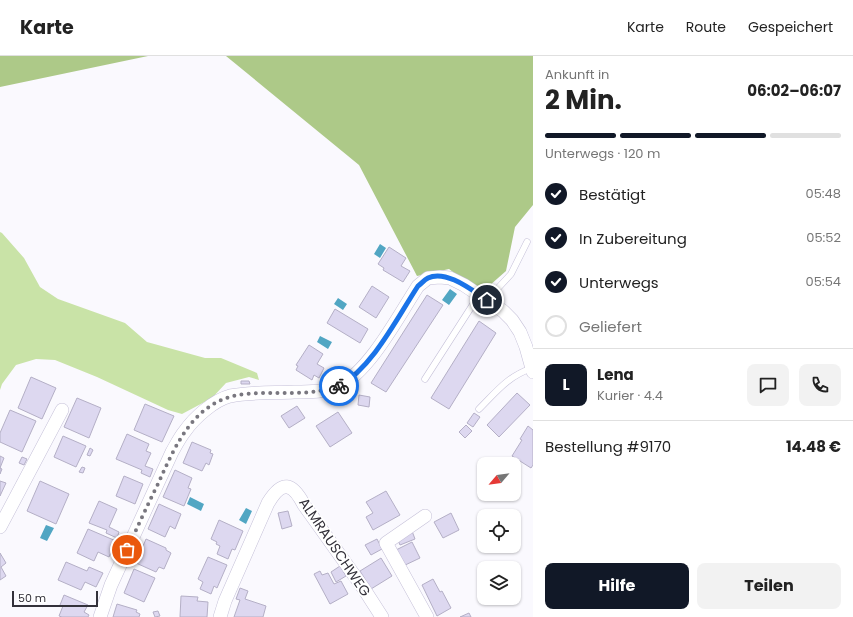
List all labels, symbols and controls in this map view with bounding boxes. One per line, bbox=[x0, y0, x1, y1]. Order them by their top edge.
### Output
text: Karte bbox=[20, 14, 74, 41]
text: Karte bbox=[627, 17, 664, 37]
text: Route bbox=[686, 17, 726, 37]
text: Gespeichert bbox=[748, 17, 833, 37]
text: Ankunft in bbox=[545, 65, 609, 84]
text: 06:02–06:07 bbox=[747, 80, 841, 101]
text: 2 Min. bbox=[545, 82, 622, 118]
text: Unterwegs · 120 m bbox=[545, 144, 660, 163]
icon: check bbox=[545, 183, 567, 205]
text: Bestätigt bbox=[579, 184, 646, 205]
text: 05:48 bbox=[806, 184, 841, 203]
icon: check bbox=[545, 227, 567, 249]
text: In Zubereitung bbox=[579, 228, 687, 249]
text: 05:52 bbox=[806, 228, 841, 247]
icon: check bbox=[545, 271, 567, 293]
text: Unterwegs bbox=[579, 272, 659, 293]
text: 05:54 bbox=[806, 272, 841, 291]
pin bbox=[470, 283, 504, 317]
icon: home bbox=[476, 289, 498, 311]
text: Geliefert bbox=[579, 316, 642, 337]
text: Lena bbox=[597, 364, 634, 385]
button: chat bbox=[747, 364, 789, 406]
button: phone bbox=[799, 364, 841, 406]
courier bbox=[319, 366, 359, 406]
text: L bbox=[562, 374, 570, 395]
icon: bike bbox=[328, 375, 350, 397]
text: Kurier · 4.4 bbox=[597, 386, 663, 405]
text: Bestellung #9170 bbox=[545, 436, 671, 457]
text: 14.48 € bbox=[786, 436, 841, 457]
north arrow bbox=[477, 457, 521, 501]
map controls bbox=[477, 457, 521, 605]
street label: ALMRAUSCHWEG bbox=[294, 494, 376, 601]
button: locate bbox=[477, 509, 521, 553]
pin bbox=[110, 533, 144, 567]
icon: bag bbox=[116, 539, 138, 561]
button: layers bbox=[477, 561, 521, 605]
button: Hilfe bbox=[545, 563, 689, 609]
button: Teilen bbox=[697, 563, 841, 609]
scale bar bbox=[12, 589, 98, 608]
text: 50 m bbox=[18, 590, 46, 606]

